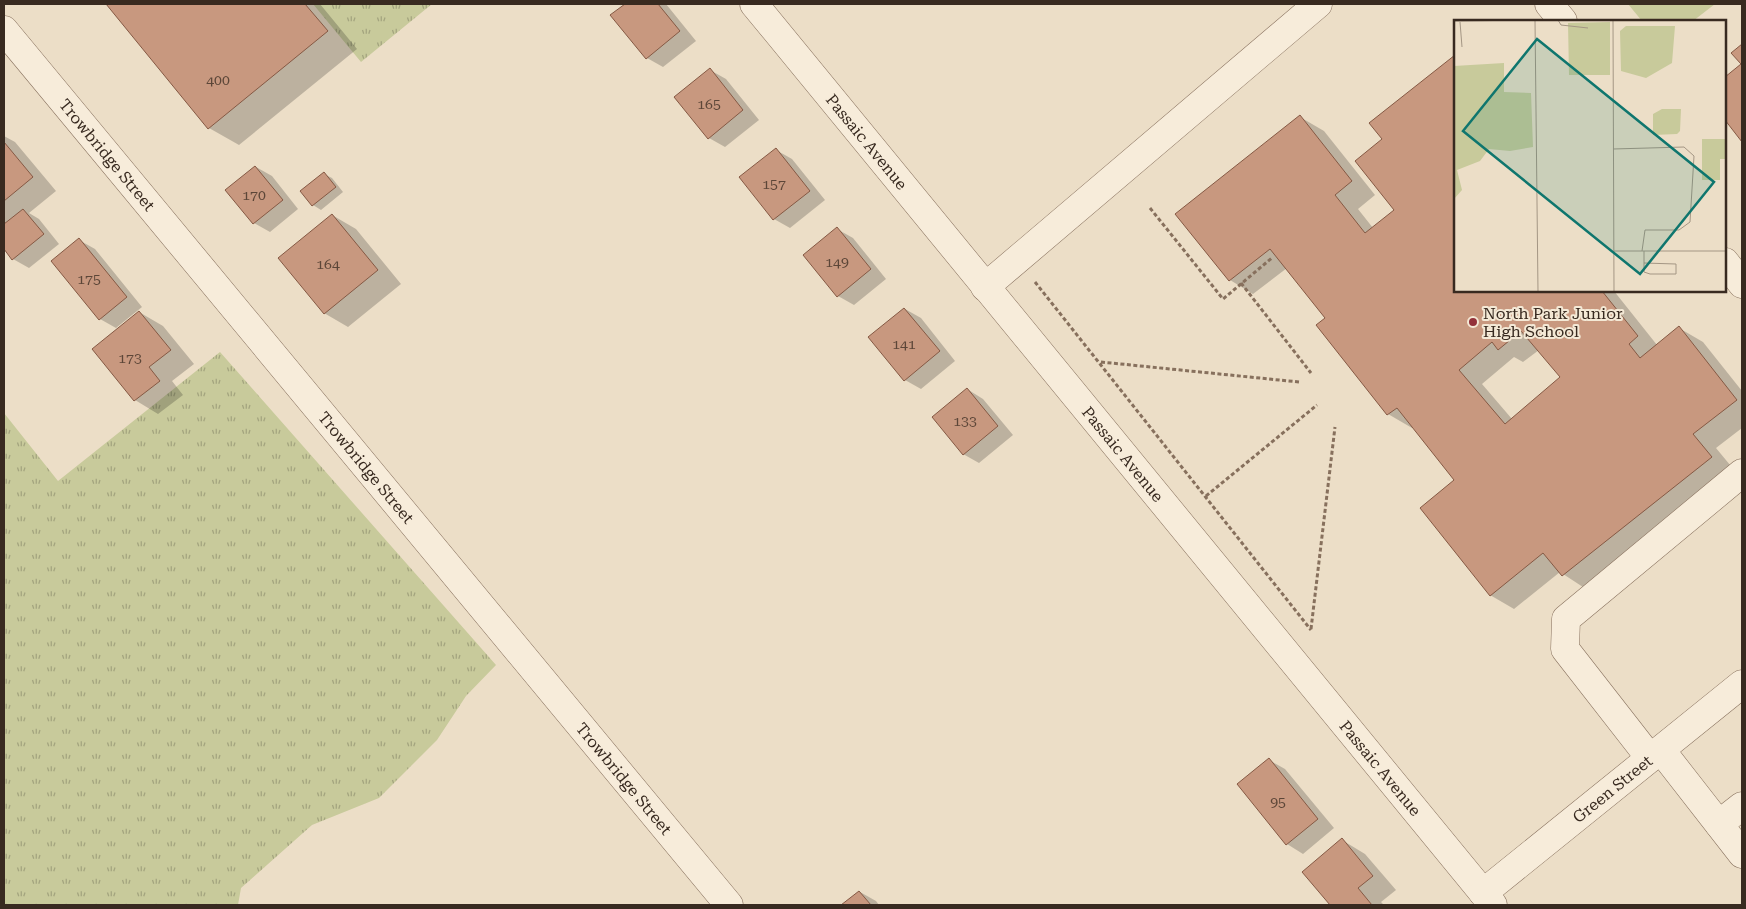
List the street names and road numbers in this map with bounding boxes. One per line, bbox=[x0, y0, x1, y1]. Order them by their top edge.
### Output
street label: Passaic Avenue bbox=[822, 90, 911, 194]
street label: Trowbridge Street bbox=[55, 95, 159, 215]
street label: Passaic Avenue bbox=[1078, 403, 1168, 506]
street label: Trowbridge Street bbox=[314, 408, 418, 527]
street label: Passaic Avenue bbox=[1335, 717, 1425, 820]
street label: Trowbridge Street bbox=[572, 719, 676, 839]
street label: Green Street bbox=[1569, 751, 1656, 827]

